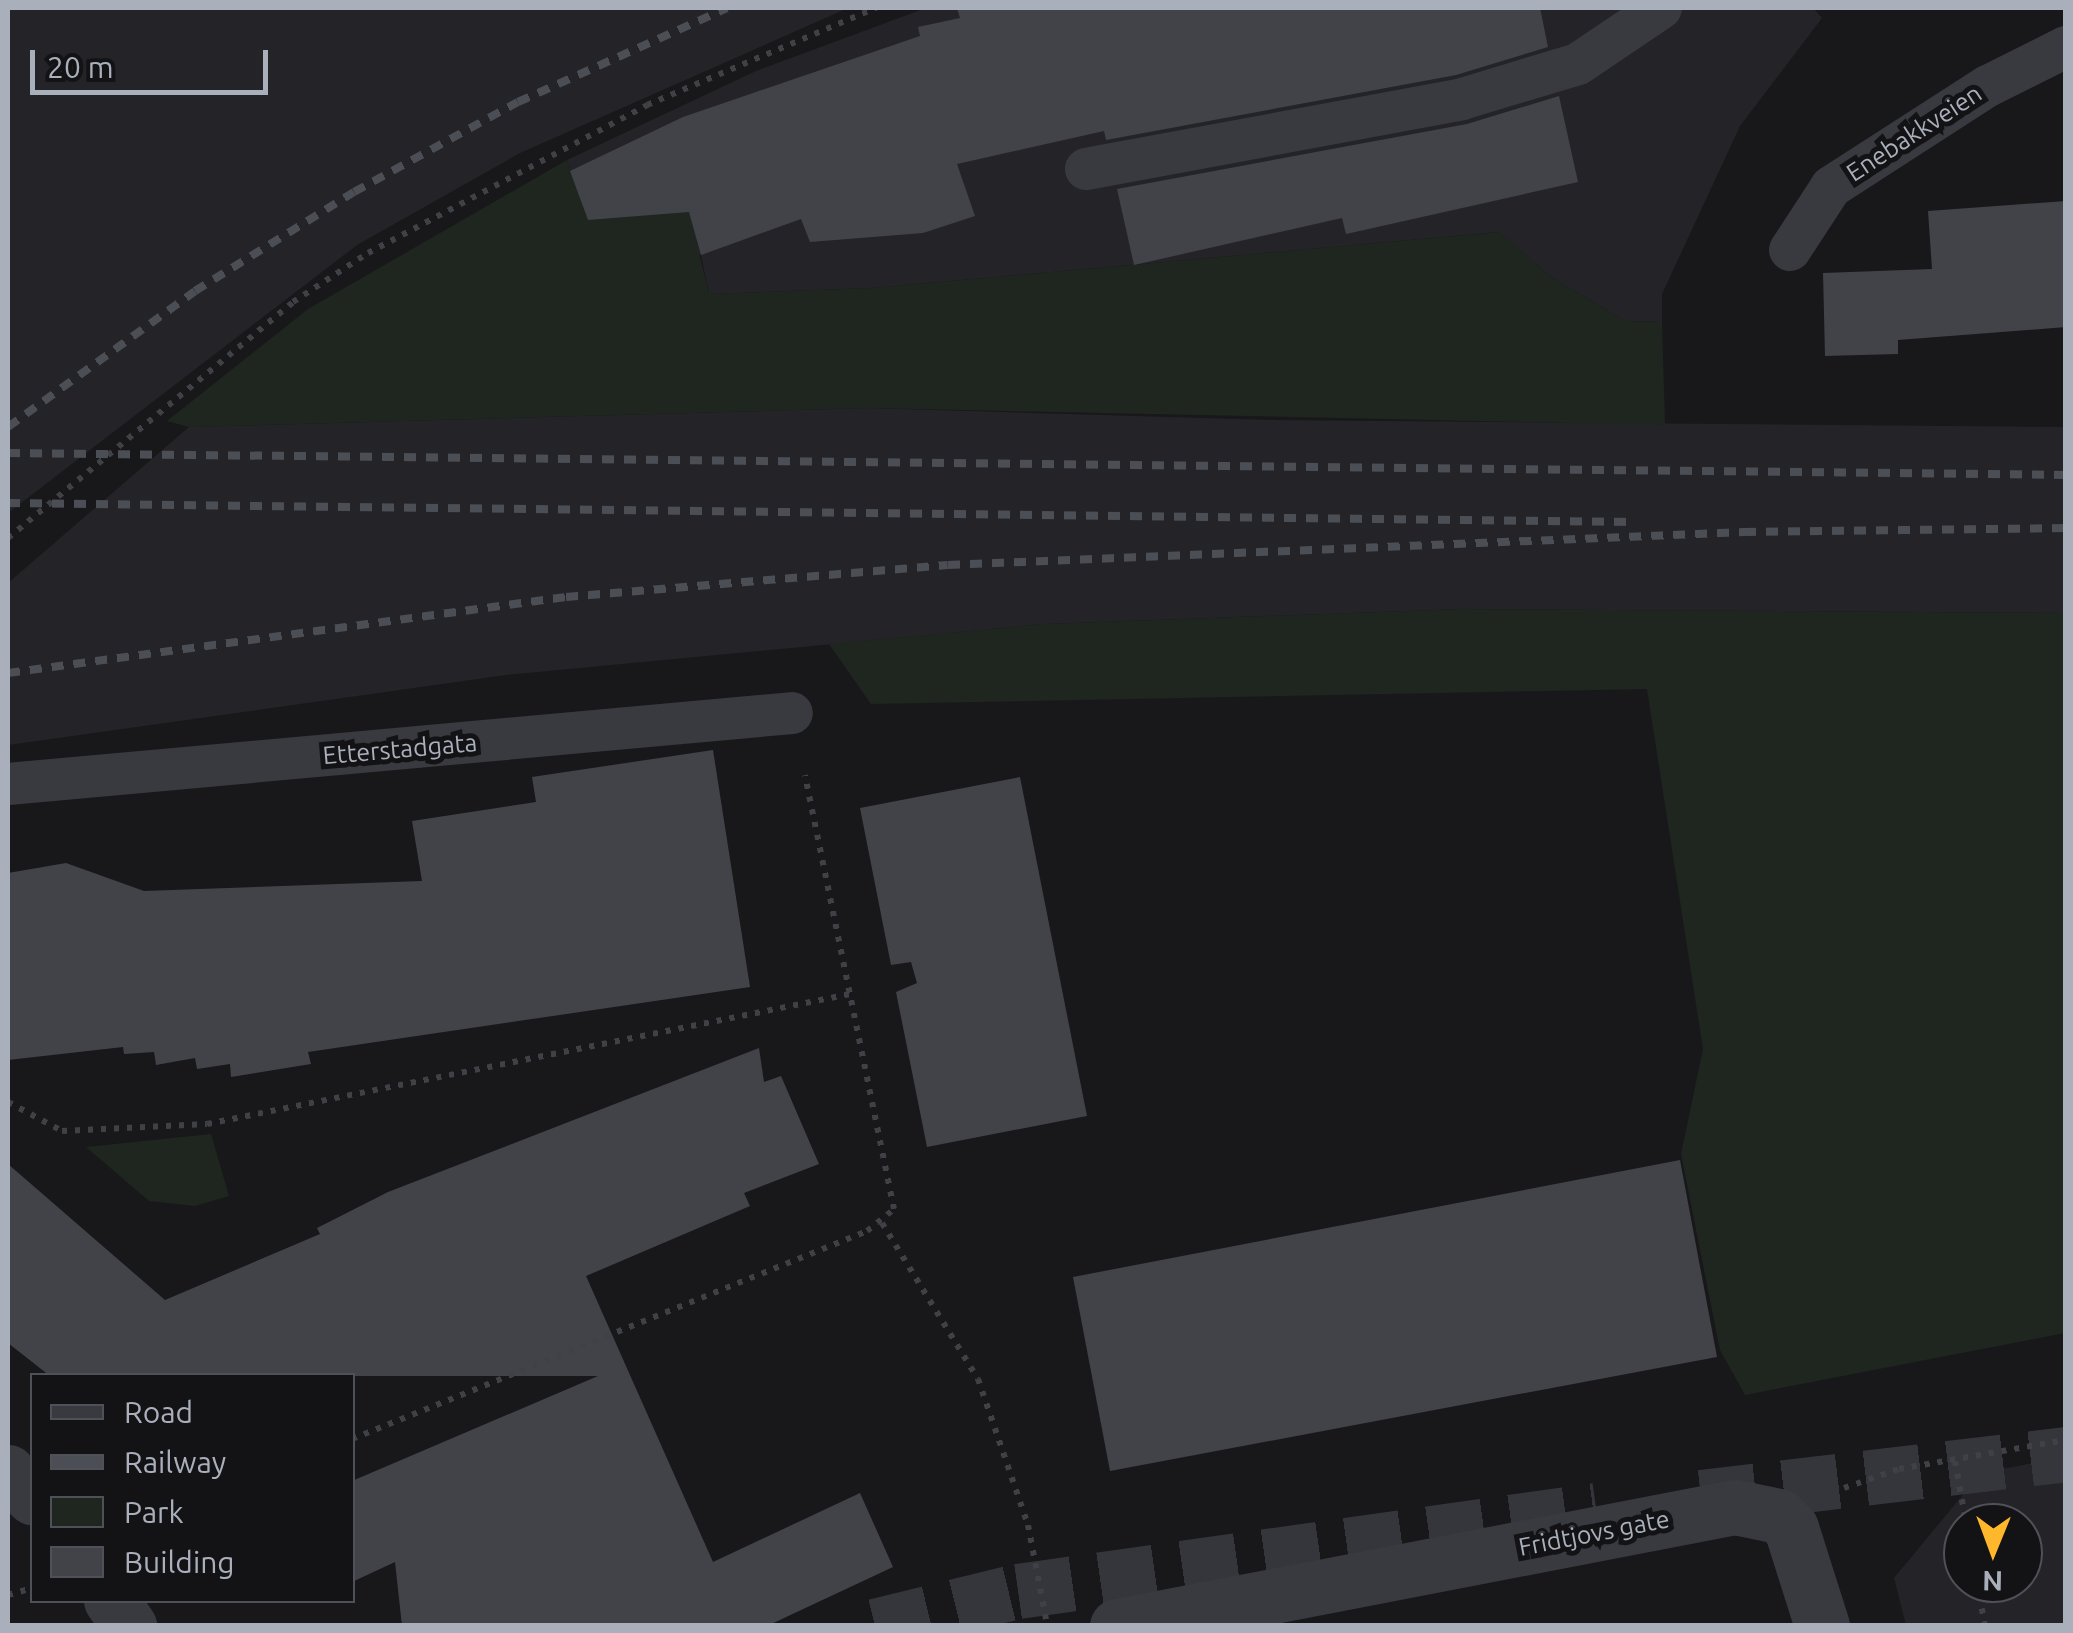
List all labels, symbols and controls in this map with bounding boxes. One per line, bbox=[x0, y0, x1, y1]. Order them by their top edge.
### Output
scale bar bbox=[35, 30, 272, 92]
text: 20 m bbox=[47, 50, 114, 84]
street label: Enebakkveien bbox=[1841, 78, 1987, 188]
street label: Etterstadgata bbox=[322, 727, 478, 771]
legend bbox=[30, 1373, 355, 1603]
text: Road bbox=[124, 1395, 193, 1429]
text: Railway bbox=[124, 1445, 226, 1479]
text: Park bbox=[124, 1495, 184, 1529]
north arrow bbox=[1943, 1503, 2043, 1603]
street label: Fridtjovs gate bbox=[1516, 1504, 1672, 1562]
text: Building bbox=[124, 1545, 235, 1579]
text: N bbox=[1982, 1566, 2003, 1597]

